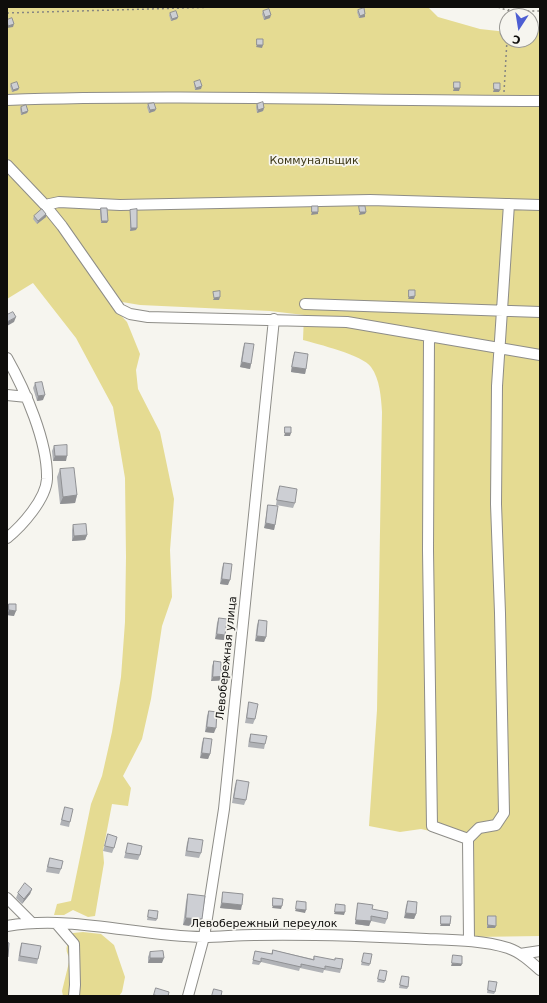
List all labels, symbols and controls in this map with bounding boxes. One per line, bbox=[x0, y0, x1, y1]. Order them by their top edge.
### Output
north arrow bbox=[499, 8, 539, 48]
text: С bbox=[511, 32, 522, 46]
park label: Коммунальщик bbox=[269, 154, 359, 168]
street label: Левобережная улица bbox=[214, 595, 240, 721]
street label: Левобережный переулок bbox=[191, 917, 337, 931]

